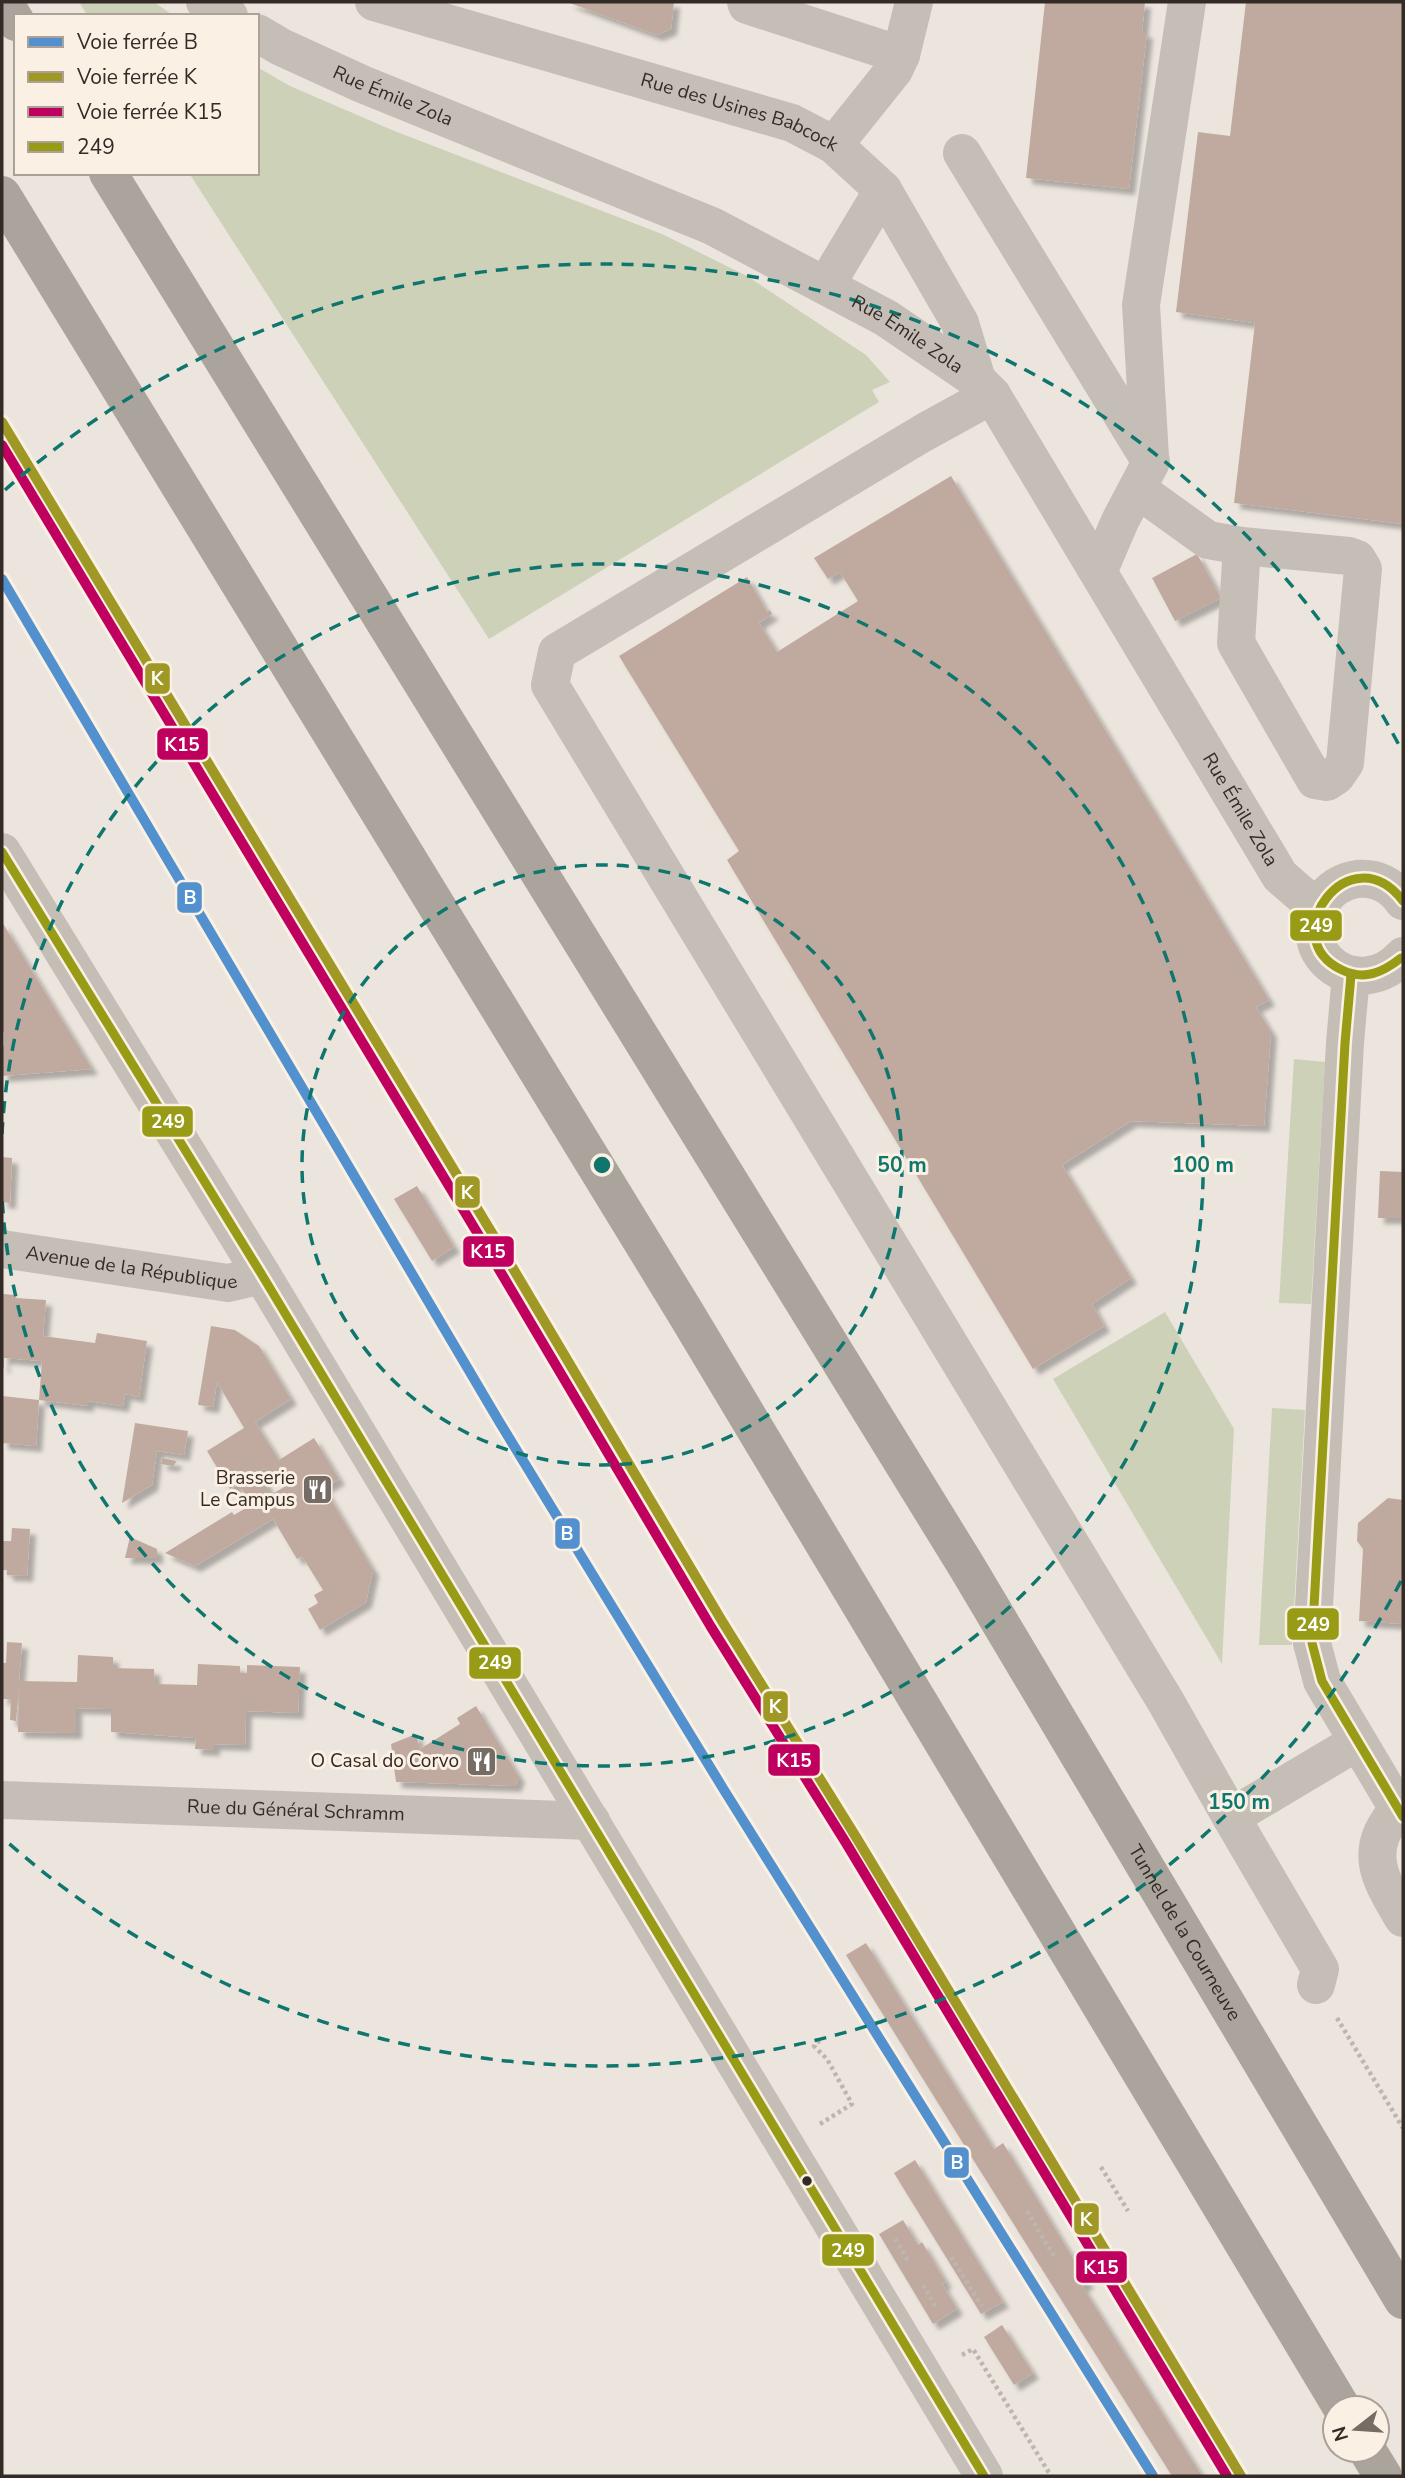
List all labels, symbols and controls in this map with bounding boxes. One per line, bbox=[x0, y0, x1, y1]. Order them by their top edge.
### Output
legend bbox=[14, 14, 259, 175]
text: Voie ferrée B bbox=[76, 28, 198, 56]
street label: Rue Émile Zola bbox=[329, 59, 457, 133]
text: Voie ferrée K bbox=[76, 63, 198, 91]
street label: Rue des Usines Babcock bbox=[638, 67, 843, 158]
text: Voie ferrée K15 bbox=[76, 98, 222, 126]
text: 249 bbox=[77, 133, 115, 161]
street label: Rue Émile Zola bbox=[847, 289, 968, 380]
line badge: K bbox=[144, 662, 171, 695]
text: K bbox=[151, 666, 165, 692]
line badge: K15 bbox=[156, 727, 209, 761]
text: K15 bbox=[164, 732, 200, 758]
street label: Rue Émile Zola bbox=[1196, 748, 1284, 871]
line badge: B bbox=[176, 881, 203, 914]
text: B bbox=[183, 885, 197, 911]
line badge: 249 bbox=[1289, 909, 1343, 942]
text: 249 bbox=[1299, 913, 1333, 939]
line badge: 249 bbox=[141, 1105, 194, 1138]
text: 249 bbox=[151, 1109, 185, 1135]
text: 50 m bbox=[877, 1151, 927, 1179]
text: 100 m bbox=[1172, 1151, 1234, 1179]
centre of rings bbox=[590, 1153, 614, 1177]
line badge: K bbox=[454, 1175, 481, 1209]
text: K bbox=[461, 1180, 475, 1206]
line badge: K15 bbox=[462, 1235, 515, 1268]
text: K15 bbox=[470, 1239, 506, 1265]
street label: Avenue de la République bbox=[24, 1240, 240, 1296]
place label: Brasserie Le Campus bbox=[200, 1465, 295, 1513]
restaurant icon: Brasserie Le Campus bbox=[301, 1472, 335, 1506]
line badge: B bbox=[554, 1517, 581, 1550]
text: B bbox=[560, 1521, 574, 1547]
line badge: 249 bbox=[1286, 1607, 1340, 1641]
text: 249 bbox=[1296, 1612, 1330, 1638]
line badge: 249 bbox=[468, 1646, 522, 1680]
text: 249 bbox=[478, 1650, 512, 1676]
line badge: K bbox=[762, 1690, 789, 1723]
text: K bbox=[769, 1694, 783, 1720]
line badge: K15 bbox=[767, 1743, 821, 1777]
restaurant icon: O Casal do Corvo bbox=[465, 1744, 499, 1778]
place label: O Casal do Corvo bbox=[310, 1748, 459, 1774]
text: K15 bbox=[776, 1748, 812, 1774]
text: 150 m bbox=[1208, 1788, 1270, 1816]
street label: Rue du Général Schramm bbox=[187, 1794, 405, 1827]
street label: Tunnel de la Courneuve bbox=[1122, 1840, 1247, 2026]
line badge: B bbox=[943, 2146, 970, 2179]
text: B bbox=[950, 2150, 964, 2176]
unlabelled marker bbox=[800, 2174, 814, 2188]
line badge: K bbox=[1073, 2202, 1100, 2236]
text: K bbox=[1080, 2207, 1094, 2233]
line badge: 249 bbox=[821, 2233, 875, 2267]
text: 249 bbox=[831, 2238, 865, 2264]
line badge: K15 bbox=[1075, 2250, 1128, 2284]
text: K15 bbox=[1083, 2255, 1119, 2281]
north arrow bbox=[1321, 2394, 1391, 2464]
text: N bbox=[1326, 2423, 1355, 2444]

